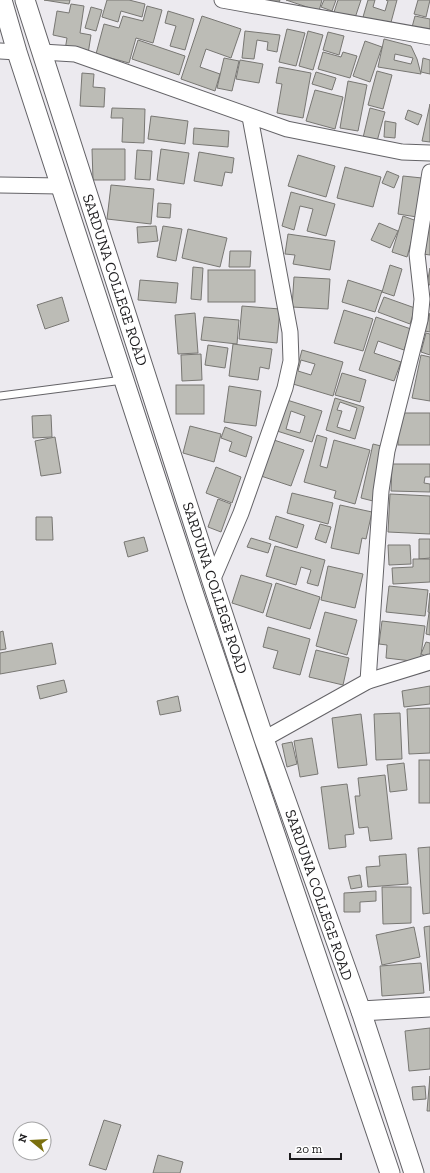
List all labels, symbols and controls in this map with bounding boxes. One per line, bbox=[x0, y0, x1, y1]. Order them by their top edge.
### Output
street label: SARDUNA COLLEGE ROAD bbox=[79, 192, 151, 368]
street label: SARDUNA COLLEGE ROAD bbox=[179, 500, 251, 676]
street label: SARDUNA COLLEGE ROAD bbox=[281, 807, 357, 983]
north arrow bbox=[12, 1121, 52, 1161]
text: N bbox=[15, 1131, 31, 1144]
scale bar bbox=[290, 1135, 341, 1161]
text: 20 m bbox=[296, 1142, 323, 1156]

